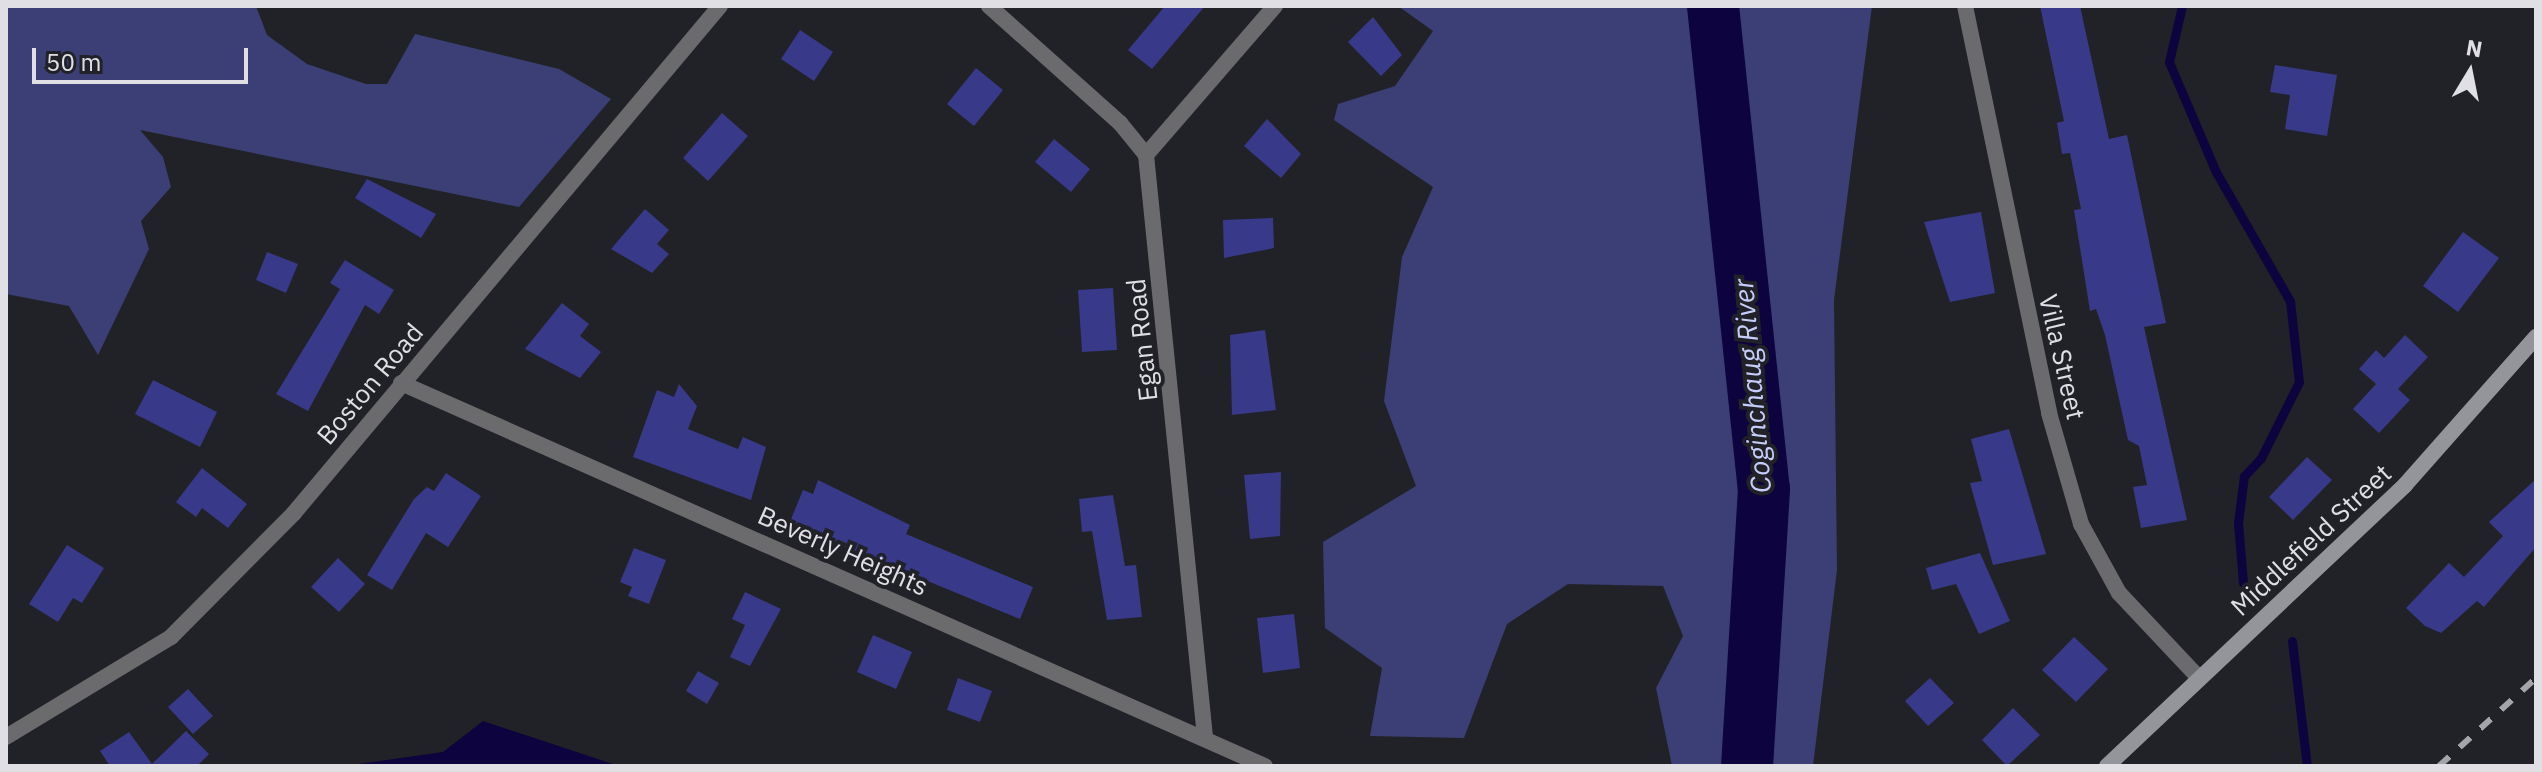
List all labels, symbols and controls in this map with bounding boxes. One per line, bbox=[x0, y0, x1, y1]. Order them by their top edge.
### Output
scale bar bbox=[36, 32, 252, 82]
north arrow bbox=[2430, 32, 2510, 112]
text: N bbox=[2464, 32, 2485, 64]
text: 50 m bbox=[46, 46, 101, 78]
street label: Egan Road bbox=[1120, 277, 1164, 403]
water label: Coginchaug River bbox=[1726, 278, 1778, 494]
street label: Villa Street bbox=[2032, 291, 2092, 423]
street label: Boston Road bbox=[310, 317, 430, 451]
street label: Middlefield Street bbox=[2224, 458, 2398, 622]
street label: Beverly Heights bbox=[753, 500, 933, 602]

